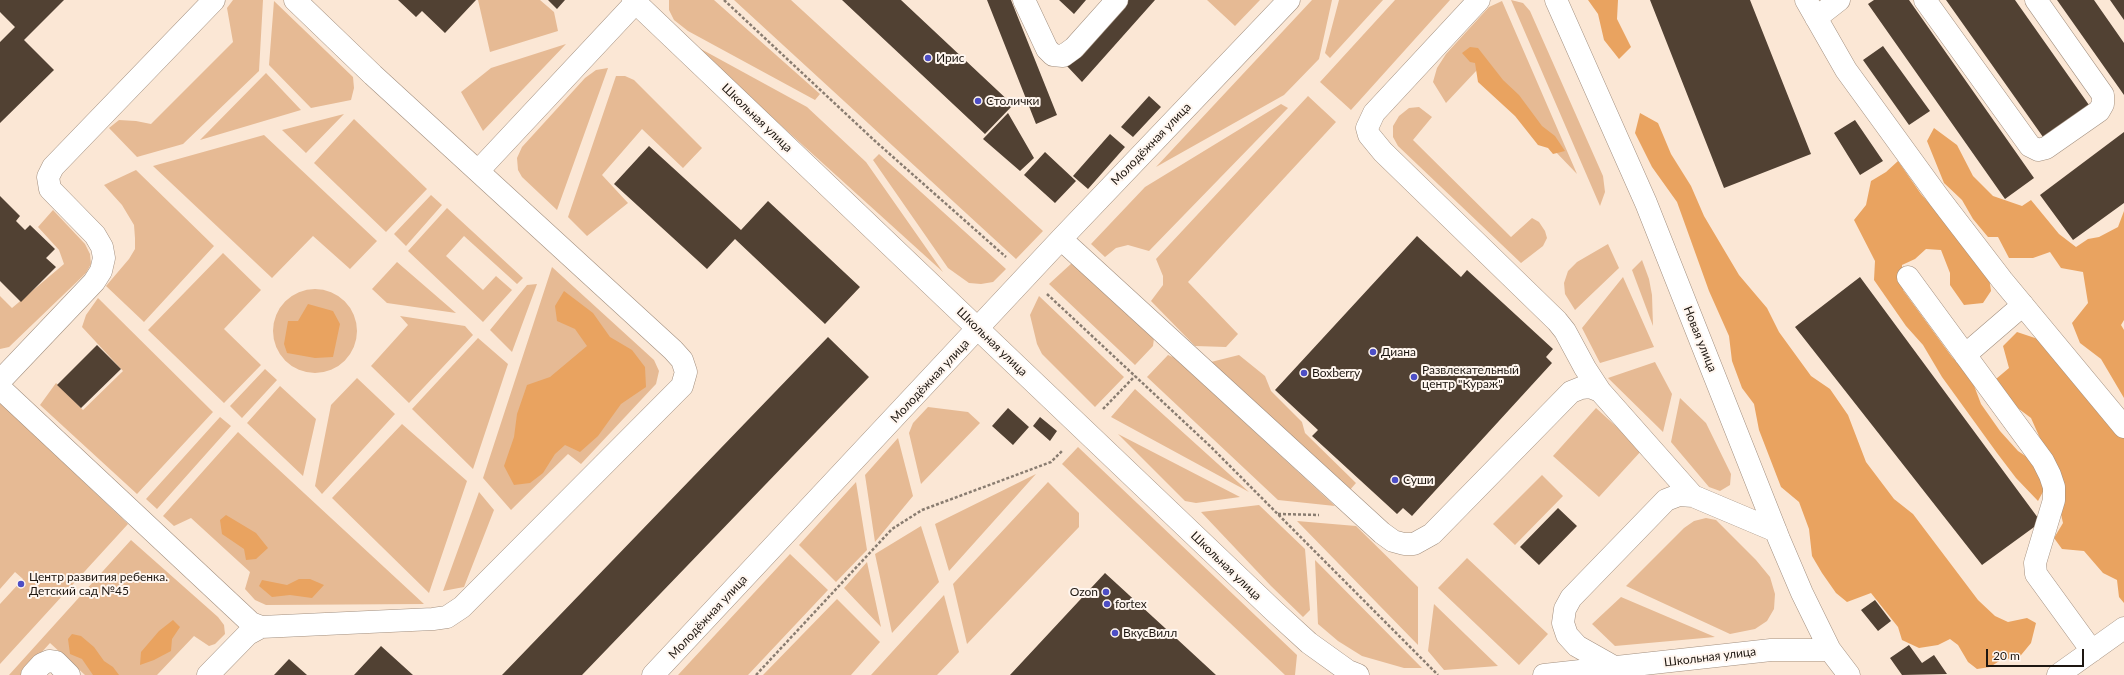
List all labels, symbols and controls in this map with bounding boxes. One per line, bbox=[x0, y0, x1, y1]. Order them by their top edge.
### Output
place label: Ирис bbox=[936, 51, 964, 65]
marker: Ирис bbox=[923, 53, 933, 63]
street label: Школьная улица bbox=[719, 81, 795, 155]
place label: Столички bbox=[986, 94, 1039, 108]
marker: Столички bbox=[973, 96, 983, 106]
street label: Молодёжная улица bbox=[1108, 100, 1194, 188]
street label: Новая улица bbox=[1680, 304, 1720, 374]
street label: Школьная улица bbox=[954, 305, 1030, 379]
street label: Молодёжная улица bbox=[888, 336, 972, 426]
place label: Диана bbox=[1381, 345, 1416, 359]
marker: Диана bbox=[1368, 347, 1378, 357]
place label: Развлекательный центр "Кураж" bbox=[1422, 363, 1519, 391]
place label: Boxberry bbox=[1312, 366, 1360, 380]
marker: Boxberry bbox=[1299, 368, 1309, 378]
marker: Развлекательный центр "Кураж" bbox=[1409, 372, 1419, 382]
place label: Суши bbox=[1403, 473, 1434, 487]
marker: Суши bbox=[1390, 475, 1400, 485]
street label: Школьная улица bbox=[1188, 529, 1264, 603]
place label: Центр развития ребенка. Детский сад №45 bbox=[29, 570, 168, 598]
street label: Молодёжная улица bbox=[666, 572, 750, 662]
marker: Центр развития ребенка. Детский сад №45 bbox=[16, 579, 26, 589]
place label: Ozon bbox=[1070, 585, 1098, 599]
marker: Ozon bbox=[1101, 587, 1111, 597]
place label: fortex bbox=[1115, 597, 1147, 611]
marker: fortex bbox=[1102, 599, 1112, 609]
place label: ВкусВилл bbox=[1123, 626, 1177, 640]
marker: ВкусВилл bbox=[1110, 628, 1120, 638]
scale bar bbox=[1988, 641, 2086, 667]
street label: Школьная улица bbox=[1663, 644, 1757, 670]
text: 20 m bbox=[1993, 648, 2020, 663]

